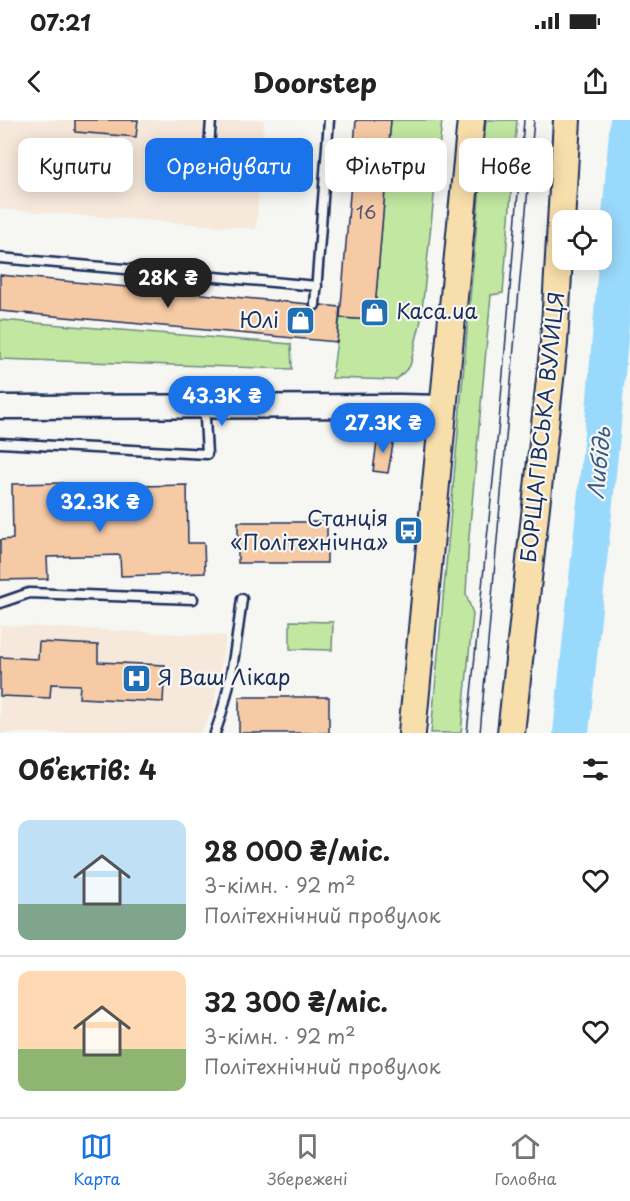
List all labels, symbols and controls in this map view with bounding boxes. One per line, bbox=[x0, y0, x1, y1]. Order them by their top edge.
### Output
text: 07:21 bbox=[30, 5, 91, 38]
text: Doorstep bbox=[253, 61, 377, 102]
icon: back bbox=[18, 65, 51, 98]
icon: share bbox=[579, 65, 612, 98]
chip: Купити bbox=[18, 138, 133, 192]
chip: Орендувати bbox=[145, 138, 313, 192]
chip: Фільтри bbox=[325, 138, 447, 192]
chip: Нове bbox=[459, 138, 553, 192]
house number: 16 bbox=[356, 198, 376, 225]
map controls bbox=[552, 210, 612, 270]
button: locate bbox=[552, 210, 612, 270]
pin: 28K ₴ bbox=[126, 258, 210, 309]
text: 28K ₴ bbox=[138, 262, 198, 292]
street label: БОРЩАГІВСЬКА ВУЛИЦЯ bbox=[511, 290, 571, 564]
place label: Каса.ua bbox=[396, 294, 477, 326]
shop icon: Каса.ua bbox=[359, 296, 391, 328]
place label: Юлі bbox=[240, 303, 279, 335]
shop icon: Юлі bbox=[284, 305, 316, 337]
pin: 43.3K ₴ bbox=[167, 376, 277, 427]
text: 43.3K ₴ bbox=[182, 380, 262, 410]
pin: 27.3K ₴ bbox=[328, 403, 438, 454]
text: 27.3K ₴ bbox=[344, 407, 422, 437]
water label: Либідь bbox=[577, 424, 618, 500]
pin: 32.3K ₴ bbox=[45, 482, 155, 533]
text: 32.3K ₴ bbox=[60, 486, 140, 516]
place label: Станція «Політехнічна» bbox=[230, 501, 388, 557]
bus stop icon: Станція «Політехнічна» bbox=[393, 515, 425, 547]
place label: Я Ваш Лікар bbox=[158, 660, 290, 692]
hospital icon: Я Ваш Лікар bbox=[121, 662, 153, 694]
text: Об’єктів: 4 bbox=[18, 750, 157, 789]
icon: filters bbox=[579, 753, 612, 786]
text: 28 000 ₴/міс. bbox=[204, 831, 390, 870]
icon: home bbox=[66, 844, 138, 916]
icon: heart bbox=[579, 864, 612, 897]
text: 3-кімн. · 92 m² bbox=[204, 870, 355, 900]
text: Політехнічний провулок bbox=[204, 900, 441, 930]
text: 32 300 ₴/міс. bbox=[204, 982, 388, 1021]
icon: home bbox=[66, 995, 138, 1067]
icon: heart bbox=[579, 1015, 612, 1048]
text: 3-кімн. · 92 m² bbox=[204, 1021, 355, 1051]
text: Політехнічний провулок bbox=[204, 1051, 441, 1081]
tab: Карта bbox=[73, 1130, 120, 1190]
tab: Збережені bbox=[267, 1130, 348, 1190]
tab: Головна bbox=[494, 1130, 557, 1190]

